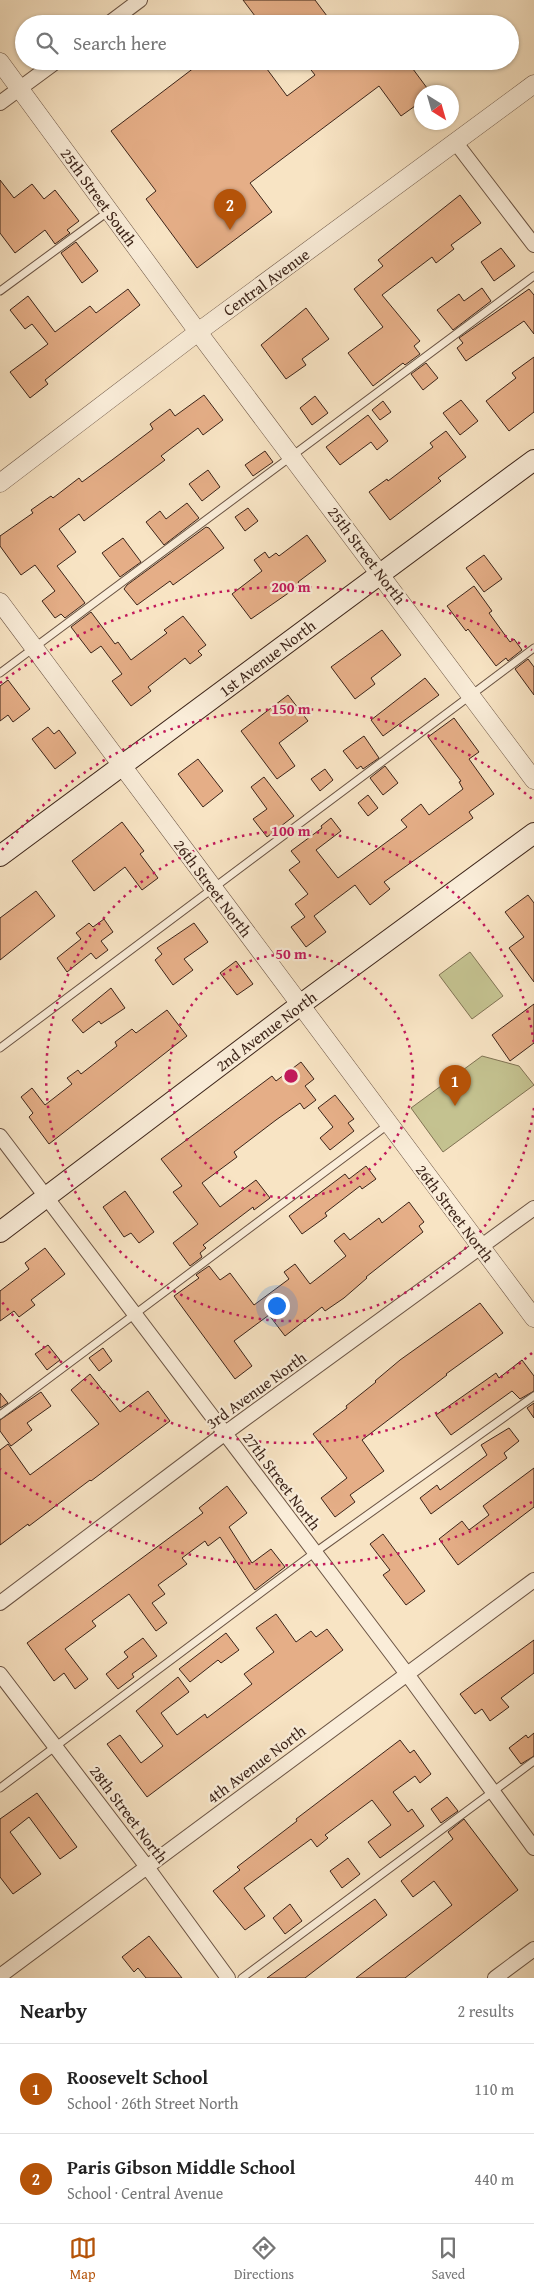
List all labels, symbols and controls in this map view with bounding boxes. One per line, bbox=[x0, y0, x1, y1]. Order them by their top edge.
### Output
search box bbox=[15, 15, 519, 70]
icon: search bbox=[33, 29, 61, 57]
text: Search here bbox=[73, 29, 167, 57]
north arrow bbox=[414, 85, 459, 130]
street label: 25th Street South bbox=[55, 143, 143, 251]
pin: 2 bbox=[214, 189, 246, 230]
street label: Central Avenue bbox=[218, 242, 314, 322]
street label: 25th Street North bbox=[322, 501, 412, 609]
text: 200 m bbox=[271, 576, 311, 597]
street label: 1st Avenue North bbox=[214, 614, 320, 702]
text: 150 m bbox=[271, 698, 311, 719]
text: 100 m bbox=[271, 820, 311, 841]
street label: 26th Street North bbox=[168, 834, 258, 942]
text: 50 m bbox=[275, 943, 307, 964]
street label: 2nd Avenue North bbox=[210, 985, 322, 1077]
pin: 1 bbox=[439, 1065, 471, 1106]
centre of rings bbox=[282, 1067, 300, 1085]
street label: 26th Street North bbox=[410, 1159, 500, 1267]
your location bbox=[264, 1293, 290, 1319]
street label: 3rd Avenue North bbox=[201, 1345, 311, 1435]
street label: 27th Street North bbox=[237, 1427, 327, 1535]
street label: 4th Avenue North bbox=[201, 1719, 311, 1809]
street label: 28th Street North bbox=[84, 1760, 174, 1868]
text: Nearby bbox=[20, 1995, 87, 2026]
text: 2 results bbox=[457, 1999, 514, 2023]
text: Roosevelt School bbox=[67, 2063, 208, 2091]
text: 1 bbox=[32, 2077, 40, 2101]
text: 110 m bbox=[474, 2077, 514, 2101]
text: School · 26th Street North bbox=[67, 2091, 239, 2115]
text: Paris Gibson Middle School bbox=[67, 2153, 296, 2181]
text: 2 bbox=[32, 2167, 40, 2191]
text: 440 m bbox=[474, 2167, 514, 2191]
text: School · Central Avenue bbox=[67, 2181, 223, 2205]
tab: Map bbox=[69, 2234, 97, 2284]
tab: Directions bbox=[234, 2234, 294, 2284]
tab: Saved bbox=[431, 2234, 465, 2284]

